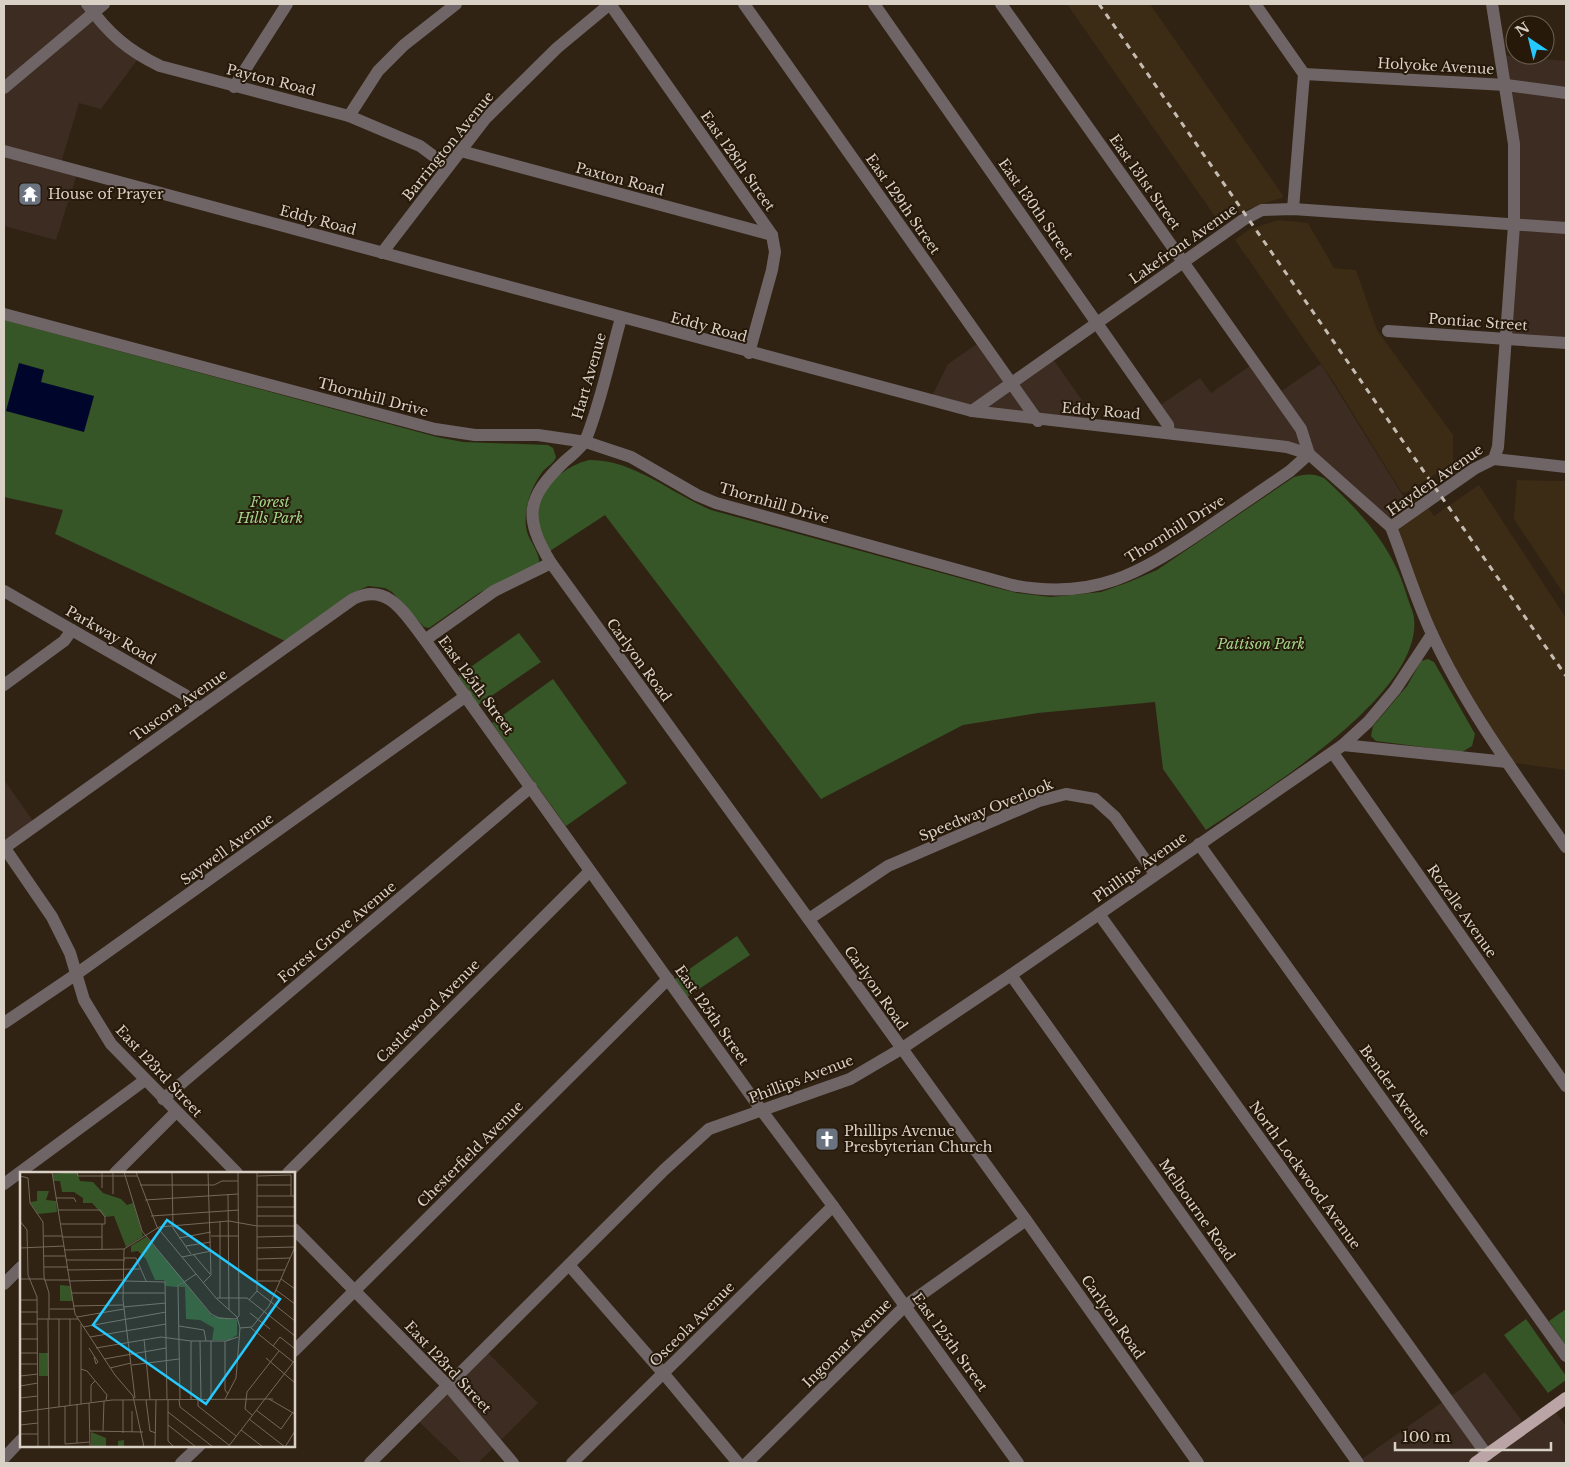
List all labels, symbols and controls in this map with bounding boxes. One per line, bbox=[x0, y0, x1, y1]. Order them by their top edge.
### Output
north arrow bbox=[1505, 15, 1555, 65]
text: N bbox=[1512, 18, 1533, 41]
street label: Holyoke Avenue bbox=[1377, 54, 1495, 78]
street label: Payton Road bbox=[225, 60, 318, 100]
street label: Barrington Avenue bbox=[398, 88, 498, 204]
street label: East 128th Street bbox=[697, 108, 780, 215]
street label: East 131st Street bbox=[1105, 131, 1185, 234]
street label: East 129th Street bbox=[862, 150, 945, 258]
street label: East 130th Street bbox=[994, 155, 1078, 264]
street label: Paxton Road bbox=[574, 159, 667, 200]
temple icon: House of Prayer bbox=[17, 181, 43, 207]
place label: House of Prayer bbox=[48, 185, 164, 203]
street label: Lakefront Avenue bbox=[1126, 200, 1240, 288]
street label: Eddy Road bbox=[278, 201, 359, 239]
street label: Eddy Road bbox=[669, 308, 750, 346]
street label: Pontiac Street bbox=[1428, 310, 1529, 334]
street label: Hart Avenue bbox=[568, 331, 610, 421]
street label: Thornhill Drive bbox=[316, 374, 430, 420]
street label: Eddy Road bbox=[1061, 399, 1142, 423]
street label: Hayden Avenue bbox=[1384, 440, 1486, 520]
street label: Thornhill Drive bbox=[717, 479, 831, 527]
street label: Thornhill Drive bbox=[1122, 491, 1228, 567]
park label: Forest Hills Park bbox=[236, 493, 303, 527]
street label: Parkway Road bbox=[63, 602, 160, 668]
street label: Carlyon Road bbox=[603, 615, 676, 706]
street label: East 125th Street bbox=[434, 632, 518, 738]
park label: Pattison Park bbox=[1216, 635, 1305, 653]
street label: Tuscora Avenue bbox=[127, 665, 231, 745]
street label: Speedway Overlook bbox=[916, 775, 1056, 845]
street label: Saywell Avenue bbox=[177, 809, 277, 889]
street label: Phillips Avenue bbox=[1090, 828, 1190, 906]
street label: Rozelle Avenue bbox=[1423, 861, 1501, 961]
street label: Forest Grove Avenue bbox=[274, 877, 400, 987]
street label: Carlyon Road bbox=[840, 942, 912, 1034]
street label: Castlewood Avenue bbox=[372, 955, 484, 1067]
street label: East 125th Street bbox=[671, 962, 753, 1069]
street label: East 123rd Street bbox=[112, 1021, 207, 1121]
street label: Bender Avenue bbox=[1356, 1042, 1434, 1140]
street label: Phillips Avenue bbox=[746, 1051, 856, 1107]
street label: Chesterfield Avenue bbox=[413, 1097, 527, 1211]
street label: North Lockwood Avenue bbox=[1245, 1097, 1365, 1253]
place label: Phillips Avenue Presbyterian Church bbox=[844, 1122, 993, 1156]
church icon: Phillips Avenue Presbyterian Church bbox=[814, 1126, 840, 1152]
street label: Melbourne Road bbox=[1155, 1155, 1239, 1265]
inset map bbox=[20, 1172, 295, 1447]
street label: Carlyon Road bbox=[1077, 1271, 1149, 1363]
street label: Osceola Avenue bbox=[646, 1278, 738, 1370]
street label: East 125th Street bbox=[908, 1289, 992, 1395]
street label: Ingomar Avenue bbox=[799, 1295, 895, 1391]
street label: East 123rd Street bbox=[401, 1317, 496, 1417]
scale bar bbox=[1395, 1420, 1551, 1452]
text: 100 m bbox=[1402, 1427, 1451, 1446]

